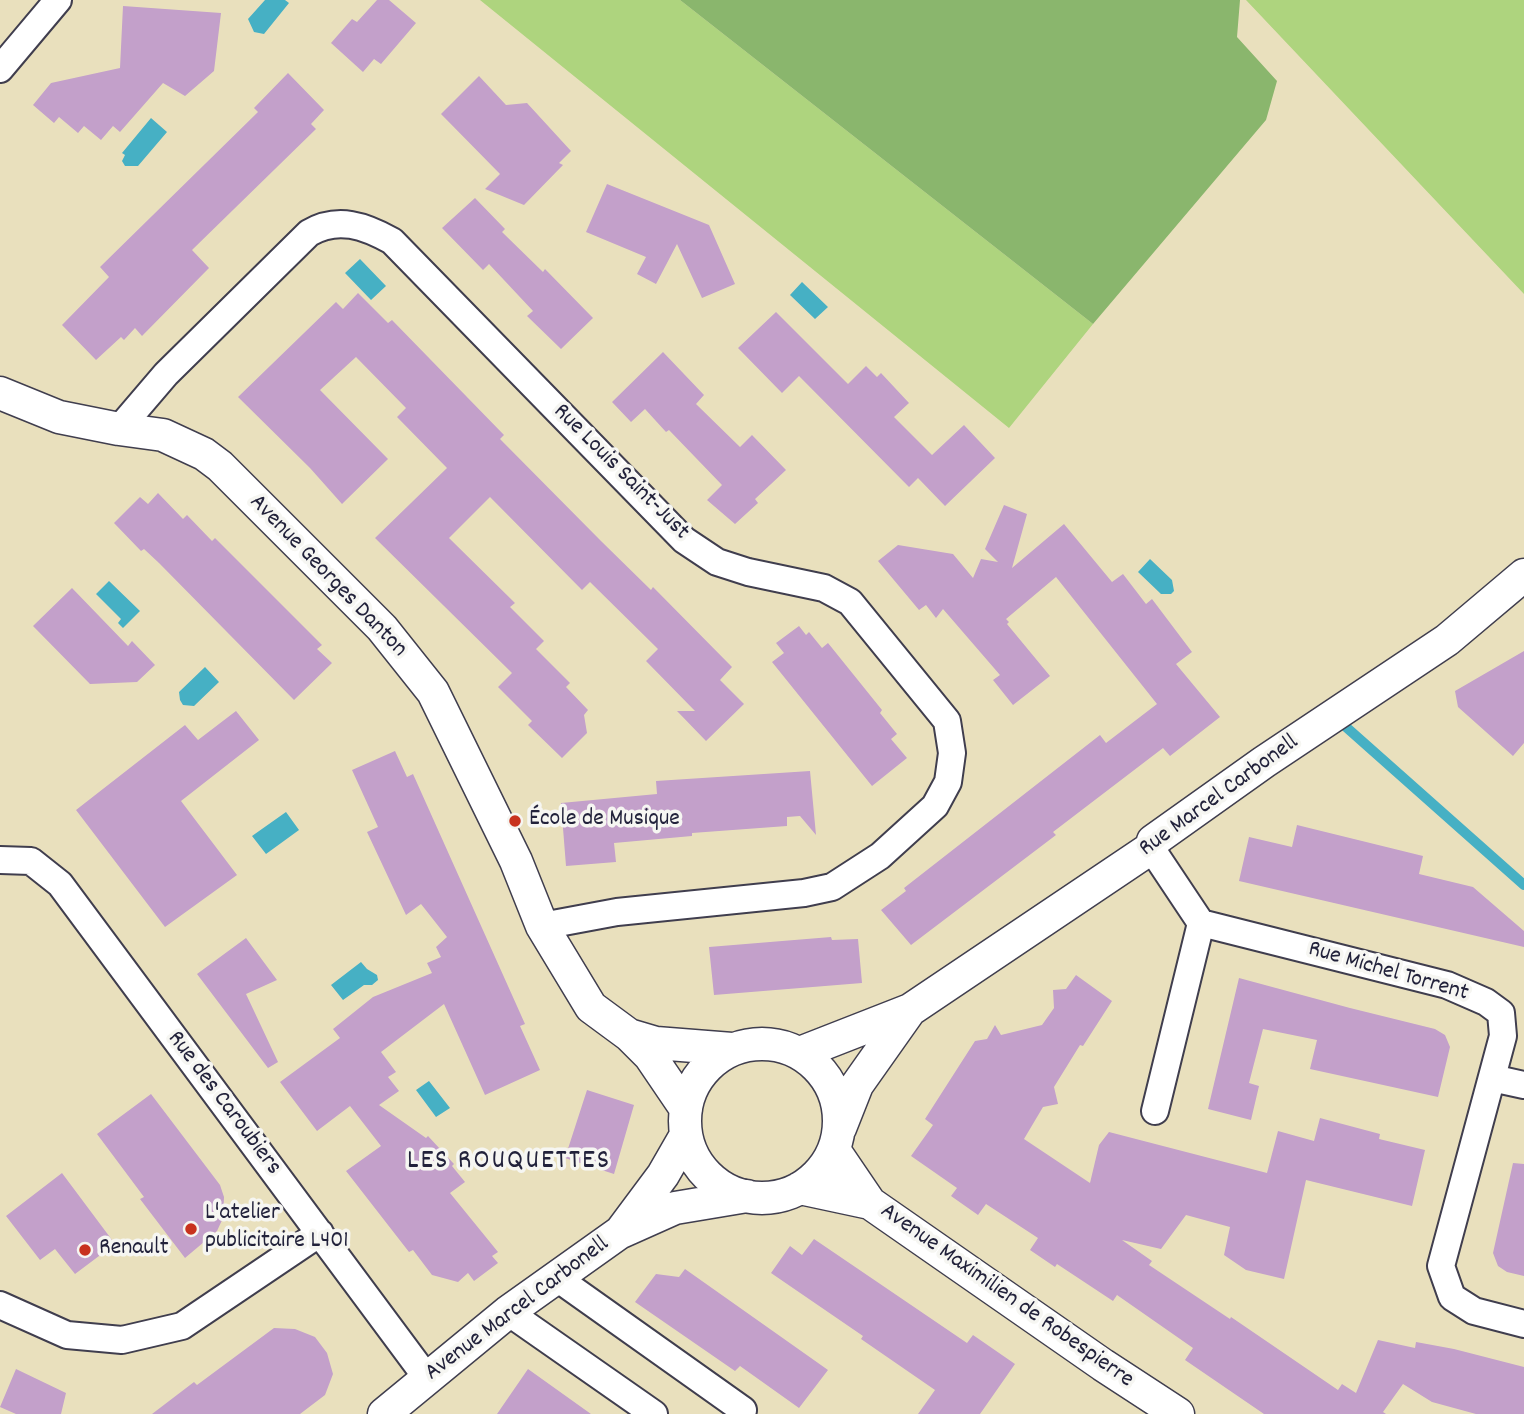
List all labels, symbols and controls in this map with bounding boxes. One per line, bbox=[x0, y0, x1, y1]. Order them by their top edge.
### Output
street label: Rue Louis Saint-Just bbox=[546, 399, 694, 547]
street label: Avenue Georges Danton bbox=[242, 490, 412, 664]
street label: Rue Marcel Carbonell bbox=[1135, 730, 1305, 864]
place label: École de Musique bbox=[529, 807, 680, 835]
marker: École de Musique bbox=[507, 813, 523, 829]
street label: Rue Michel Torrent bbox=[1305, 936, 1471, 1010]
street label: Rue des Caroubiers bbox=[159, 1026, 287, 1182]
district label: LES ROUQUETTES bbox=[409, 1146, 609, 1180]
street label: Avenue Maximilien de Robespierre bbox=[874, 1198, 1138, 1396]
place label: L'atelier publicitaire L401 bbox=[205, 1201, 349, 1257]
marker: L'atelier publicitaire L401 bbox=[183, 1221, 199, 1237]
street label: Avenue Marcel Carbonell bbox=[420, 1231, 616, 1389]
place label: Renault bbox=[99, 1236, 169, 1264]
marker: Renault bbox=[77, 1242, 93, 1258]

